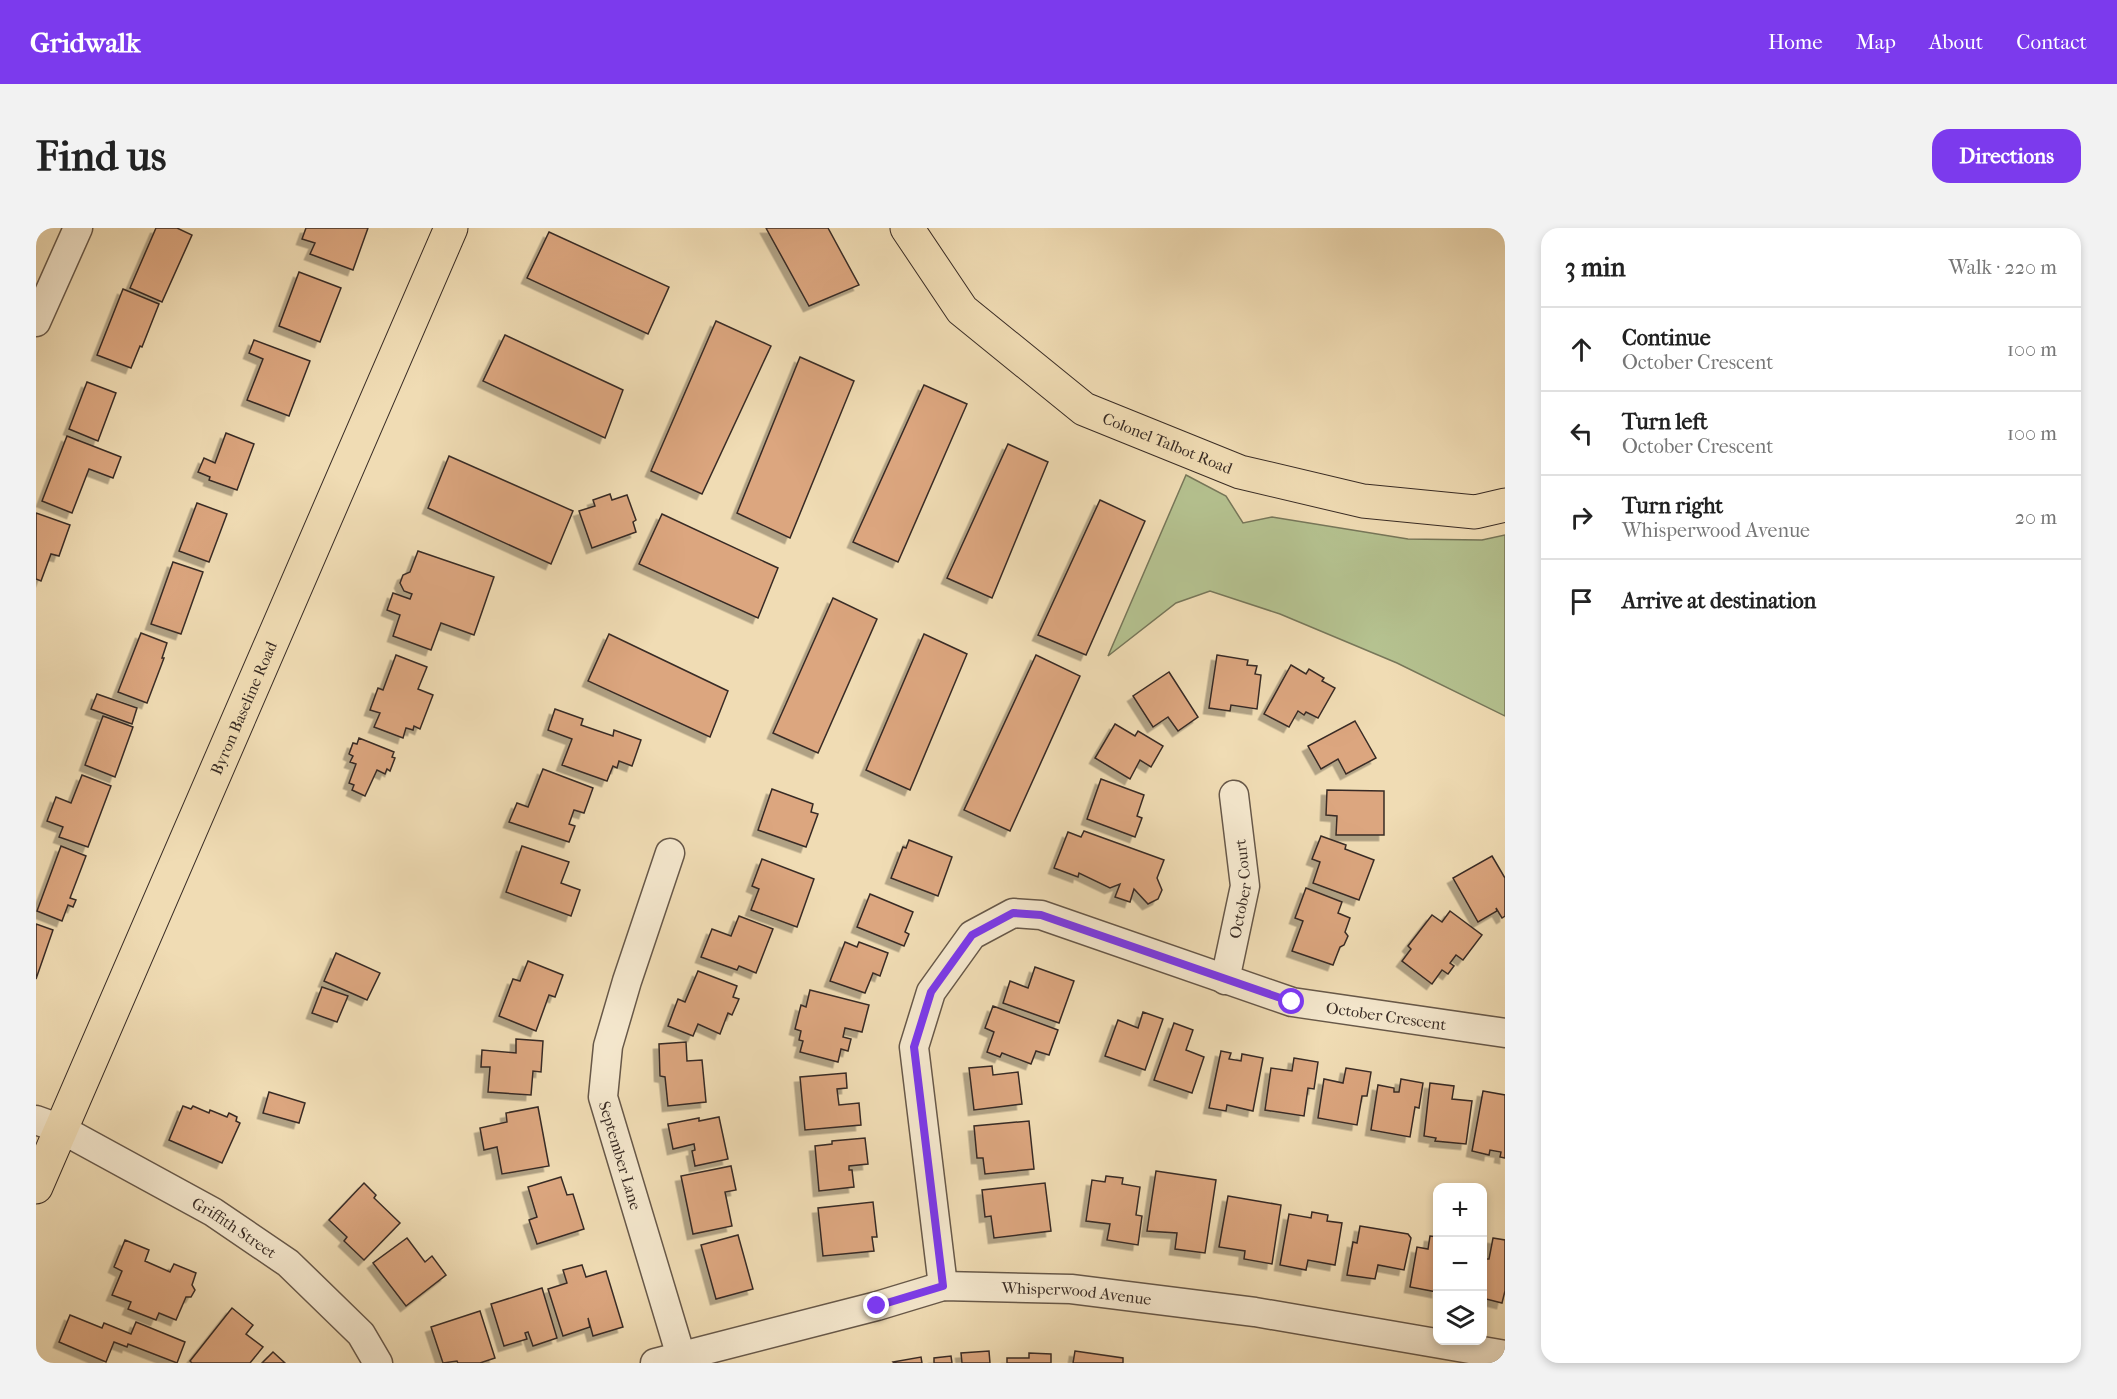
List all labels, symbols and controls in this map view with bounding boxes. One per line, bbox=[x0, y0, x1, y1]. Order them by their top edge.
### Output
text: Gridwalk bbox=[30, 26, 141, 59]
text: Home bbox=[1768, 30, 1823, 54]
text: Map bbox=[1856, 30, 1896, 54]
text: About bbox=[1929, 30, 1983, 54]
text: Contact bbox=[2016, 30, 2087, 54]
button: Directions bbox=[1932, 129, 2081, 183]
text: Find us bbox=[36, 132, 166, 181]
text: 3 min bbox=[1565, 252, 1626, 283]
text: Walk · 220 m bbox=[1949, 256, 2057, 279]
text: Continue bbox=[1622, 325, 1711, 351]
icon: ahead bbox=[1565, 333, 1598, 366]
text: 100 m bbox=[2007, 338, 2057, 361]
text: October Crescent bbox=[1622, 351, 1773, 374]
street label: Colonel Talbot Road bbox=[1100, 408, 1236, 478]
text: Turn left bbox=[1622, 409, 1708, 435]
icon: left bbox=[1565, 417, 1598, 450]
text: 100 m bbox=[2007, 422, 2057, 445]
text: October Crescent bbox=[1622, 435, 1773, 458]
text: Turn right bbox=[1622, 493, 1723, 519]
icon: right bbox=[1565, 501, 1598, 534]
text: 20 m bbox=[2015, 506, 2057, 529]
text: Whisperwood Avenue bbox=[1622, 519, 1810, 542]
icon: arrive bbox=[1565, 585, 1598, 618]
text: Arrive at destination bbox=[1622, 588, 1816, 614]
street label: Byron Baseline Road bbox=[206, 638, 281, 777]
street label: October Court bbox=[1225, 838, 1255, 940]
route start bbox=[1278, 988, 1304, 1014]
street label: October Crescent bbox=[1325, 998, 1448, 1034]
street label: September Lane bbox=[595, 1099, 646, 1212]
map controls bbox=[1433, 1183, 1487, 1345]
button: + bbox=[1433, 1183, 1487, 1237]
street label: Griffith Street bbox=[189, 1193, 280, 1262]
button: − bbox=[1433, 1237, 1487, 1291]
street label: Whisperwood Avenue bbox=[1000, 1278, 1153, 1308]
button: layers bbox=[1433, 1291, 1487, 1345]
route end bbox=[863, 1292, 889, 1318]

